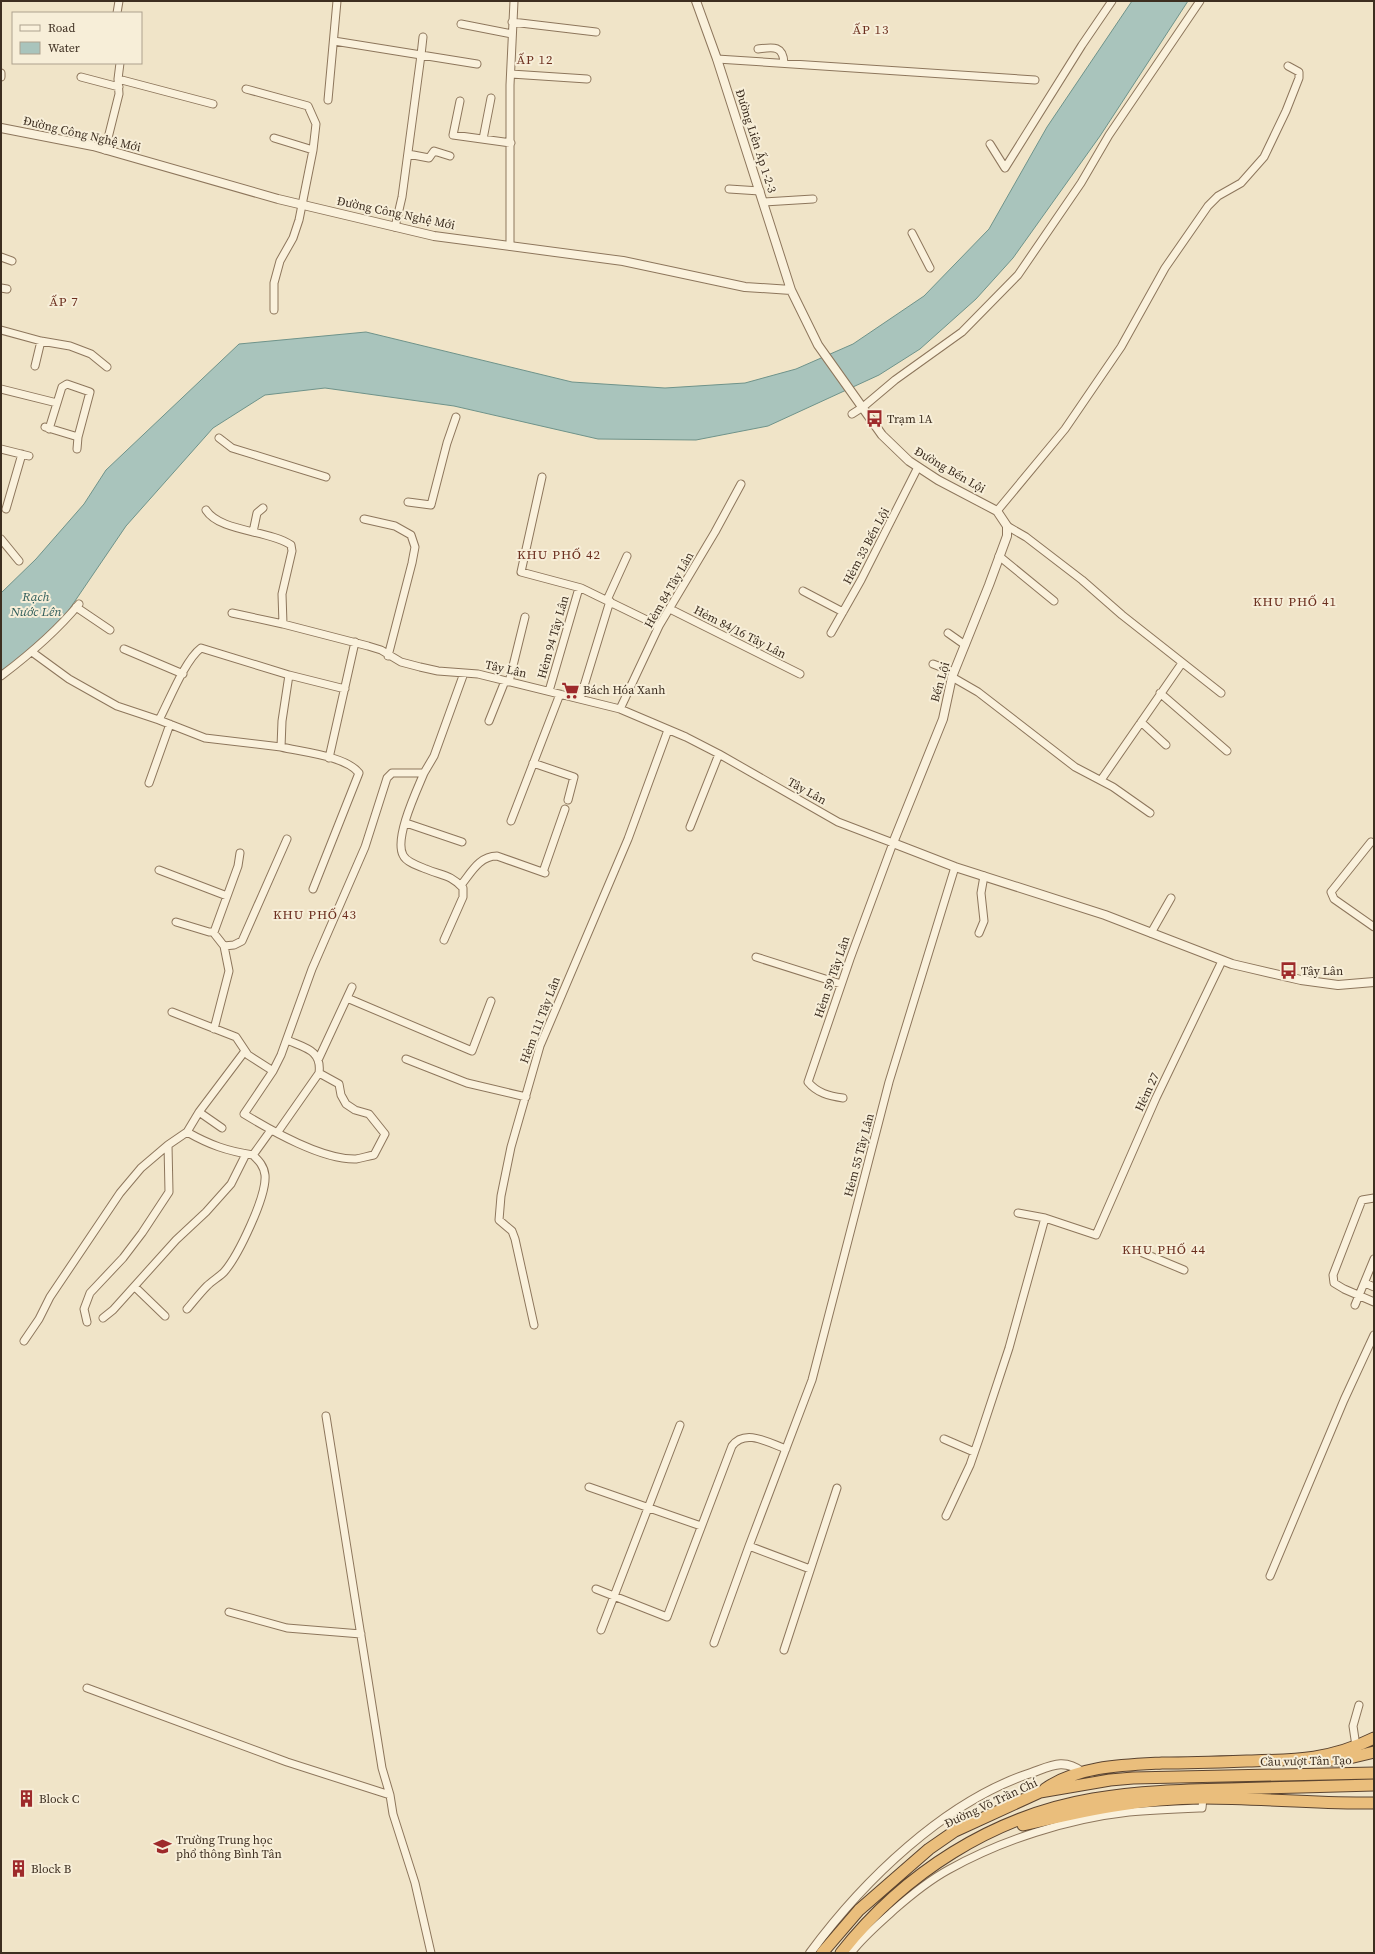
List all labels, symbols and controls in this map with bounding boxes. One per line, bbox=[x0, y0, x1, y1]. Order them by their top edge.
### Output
legend bbox=[12, 12, 142, 64]
text: Road bbox=[48, 20, 75, 36]
district label: ẤP 13 bbox=[852, 21, 890, 38]
text: Water bbox=[48, 40, 80, 56]
district label: ẤP 12 bbox=[516, 51, 554, 68]
street label: Đường Liên Ấp 1-2-3 bbox=[732, 87, 780, 195]
street label: Đường Công Nghệ Mới bbox=[22, 113, 143, 155]
street label: Đường Công Nghệ Mới bbox=[335, 193, 457, 233]
district label: ẤP 7 bbox=[49, 293, 79, 310]
bus stop icon: Trạm 1A bbox=[864, 409, 884, 429]
place label: Trạm 1A bbox=[887, 411, 932, 427]
street label: Đường Bến Lội bbox=[912, 443, 989, 497]
street label: Hẻm 33 Bến Lội bbox=[839, 504, 893, 587]
district label: KHU PHỐ 42 bbox=[517, 546, 601, 563]
street label: Hẻm 84 Tây Lân bbox=[641, 549, 697, 631]
water label: Rạch Nước Lên bbox=[9, 588, 62, 620]
district label: KHU PHỐ 41 bbox=[1253, 593, 1337, 610]
street label: Hẻm 94 Tây Lân bbox=[534, 594, 572, 680]
street label: Hẻm 84/16 Tây Lân bbox=[691, 602, 789, 662]
street label: Tây Lân bbox=[484, 656, 528, 682]
street label: Bến Lội bbox=[927, 660, 953, 704]
supermarket icon: Bách Hóa Xanh bbox=[560, 680, 580, 700]
place label: Bách Hóa Xanh bbox=[583, 682, 665, 698]
street label: Tây Lân bbox=[785, 774, 829, 808]
district label: KHU PHỐ 43 bbox=[273, 906, 357, 923]
street label: Hẻm 59 Tây Lân bbox=[810, 934, 854, 1020]
bus stop icon: Tây Lân bbox=[1278, 961, 1298, 981]
place label: Tây Lân bbox=[1301, 963, 1343, 979]
street label: Hẻm 111 Tây Lân bbox=[516, 974, 564, 1066]
street label: Hẻm 27 bbox=[1131, 1070, 1163, 1114]
street label: Hẻm 55 Tây Lân bbox=[840, 1112, 878, 1198]
district label: KHU PHỐ 44 bbox=[1122, 1241, 1206, 1258]
street label: Cầu vượt Tân Tạo bbox=[1260, 1752, 1352, 1770]
street label: Đường Võ Trần Chí bbox=[942, 1774, 1040, 1832]
building icon: Block C bbox=[16, 1789, 36, 1809]
place label: Block C bbox=[39, 1791, 80, 1807]
place label: Trường Trung học phổ thông Bình Tân bbox=[176, 1832, 282, 1862]
school or university icon: Trường Trung học phổ thông Bình Tân bbox=[153, 1837, 173, 1857]
building icon: Block B bbox=[8, 1859, 28, 1879]
place label: Block B bbox=[31, 1861, 72, 1877]

